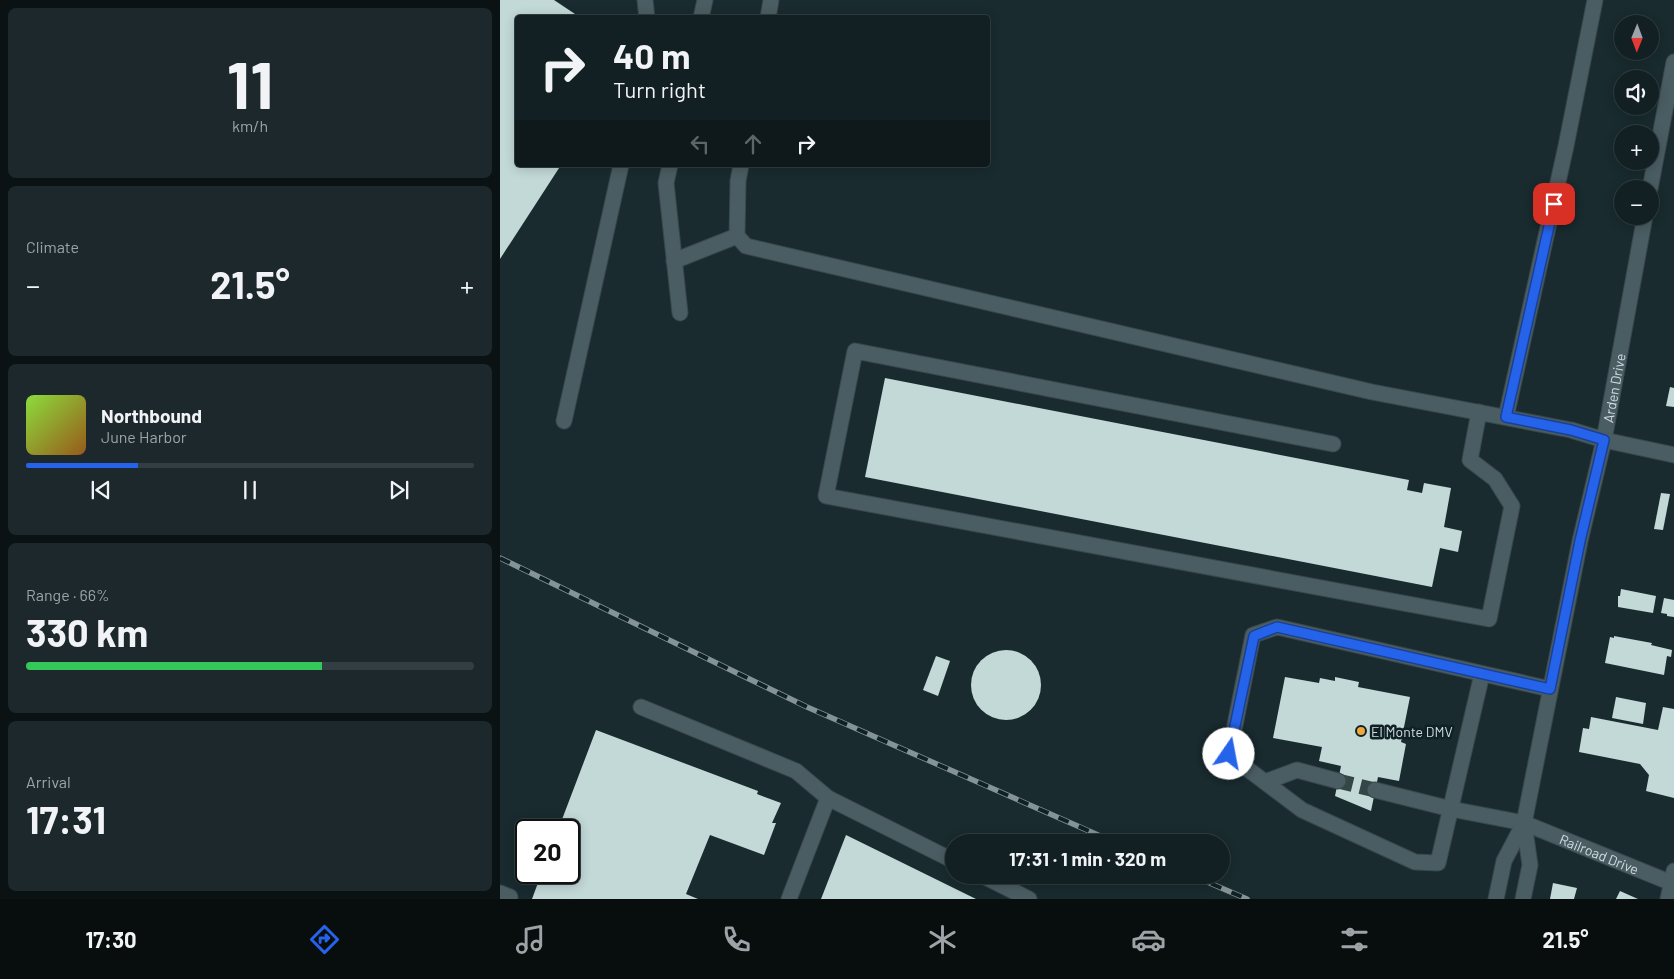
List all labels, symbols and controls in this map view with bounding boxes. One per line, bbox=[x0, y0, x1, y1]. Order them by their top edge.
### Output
north arrow bbox=[1614, 15, 1659, 60]
map controls bbox=[1614, 15, 1659, 225]
text: 40 m bbox=[613, 34, 690, 76]
icon: right bbox=[530, 35, 595, 100]
text: 11 bbox=[227, 44, 273, 122]
button: sound bbox=[1614, 70, 1659, 115]
text: Turn right bbox=[613, 76, 706, 102]
text: km/h bbox=[232, 116, 268, 135]
button: + bbox=[1614, 125, 1659, 170]
icon: left bbox=[686, 130, 714, 158]
icon: ahead bbox=[739, 130, 767, 158]
icon: right bbox=[792, 130, 820, 158]
button: − bbox=[1614, 180, 1659, 225]
pin bbox=[1533, 183, 1575, 225]
icon: arrive bbox=[1540, 190, 1568, 218]
text: Climate bbox=[26, 237, 79, 256]
text: 21.5° bbox=[210, 261, 290, 307]
text: − bbox=[26, 268, 40, 302]
text: + bbox=[460, 268, 474, 302]
street label: Arden Drive bbox=[1599, 352, 1628, 424]
text: Northbound bbox=[101, 404, 202, 427]
text: June Harbor bbox=[101, 427, 187, 446]
icon: previous bbox=[87, 476, 115, 504]
icon: pause bbox=[236, 476, 264, 504]
icon: next bbox=[385, 476, 413, 504]
text: Range · 66% bbox=[26, 585, 110, 604]
text: 330 km bbox=[26, 609, 148, 655]
place label: El Monte DMV bbox=[1371, 723, 1453, 740]
marker: El Monte DMV bbox=[1355, 725, 1367, 737]
position arrow bbox=[1202, 727, 1254, 779]
text: Arrival bbox=[26, 772, 71, 791]
text: 17:31 bbox=[26, 796, 106, 842]
speed limit sign: 20 bbox=[515, 819, 580, 884]
street label: Railroad Drive bbox=[1557, 830, 1641, 877]
text: 17:31 · 1 min · 320 m bbox=[1009, 847, 1166, 870]
icon: directions bbox=[307, 922, 342, 957]
icon: music bbox=[513, 922, 548, 957]
icon: phone bbox=[719, 922, 754, 957]
icon: climate bbox=[925, 922, 960, 957]
icon: car bbox=[1131, 922, 1166, 957]
icon: filters bbox=[1337, 922, 1372, 957]
text: 17:30 bbox=[85, 926, 137, 952]
text: 21.5° bbox=[1542, 926, 1589, 952]

